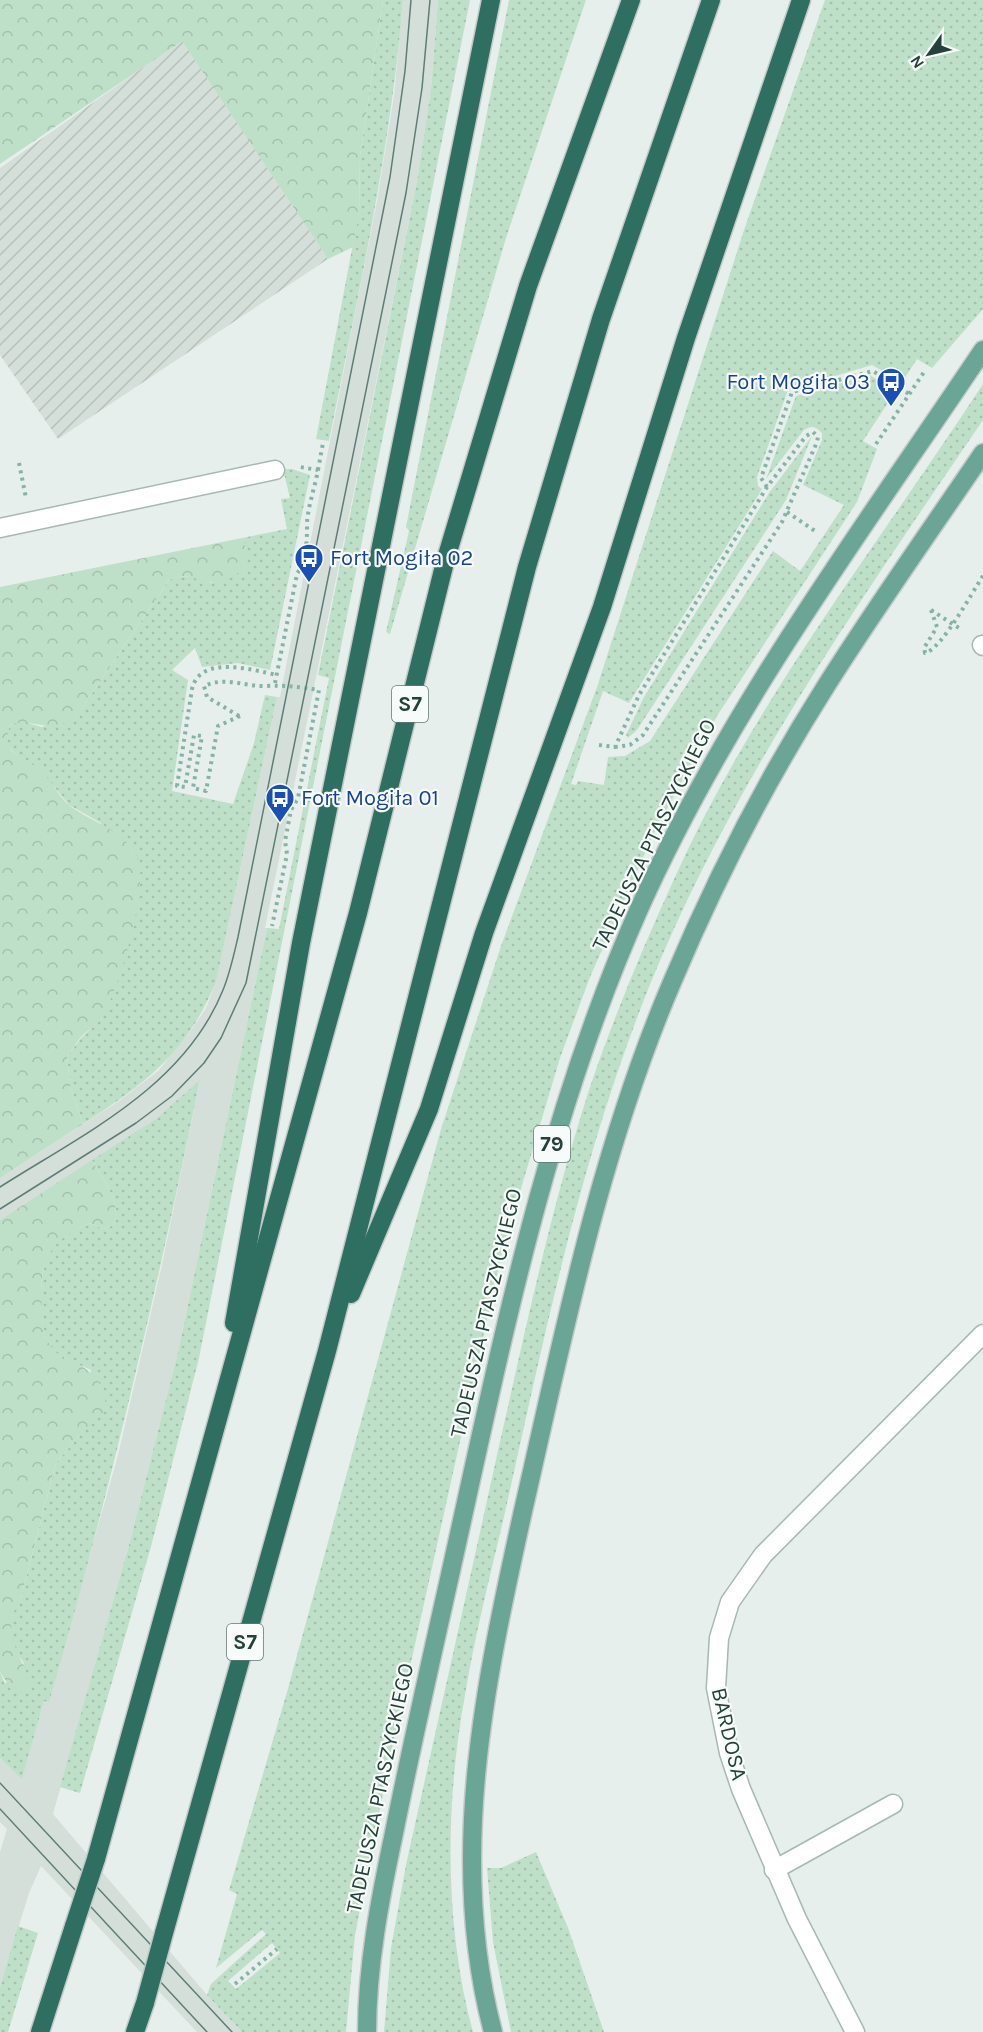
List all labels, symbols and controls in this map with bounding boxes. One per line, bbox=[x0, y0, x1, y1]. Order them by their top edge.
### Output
north arrow bbox=[899, 24, 959, 84]
text: N bbox=[906, 52, 928, 72]
bus stop icon: Fort Mogiła 03 bbox=[875, 366, 907, 408]
place label: Fort Mogiła 03 bbox=[726, 369, 870, 395]
bus stop icon: Fort Mogiła 02 bbox=[293, 542, 325, 584]
place label: Fort Mogiła 02 bbox=[330, 545, 473, 571]
road number: S7 bbox=[392, 686, 428, 722]
street label: TADEUSZA PTASZYCKIEGO bbox=[586, 715, 722, 955]
bus stop icon: Fort Mogiła 01 bbox=[264, 782, 296, 824]
place label: Fort Mogiła 01 bbox=[301, 785, 439, 811]
road number: 79 bbox=[534, 1126, 570, 1162]
street label: TADEUSZA PTASZYCKIEGO bbox=[445, 1186, 527, 1440]
road number: S7 bbox=[227, 1624, 263, 1660]
street label: TADEUSZA PTASZYCKIEGO bbox=[341, 1661, 419, 1915]
street label: BARDOSA bbox=[706, 1685, 752, 1783]

